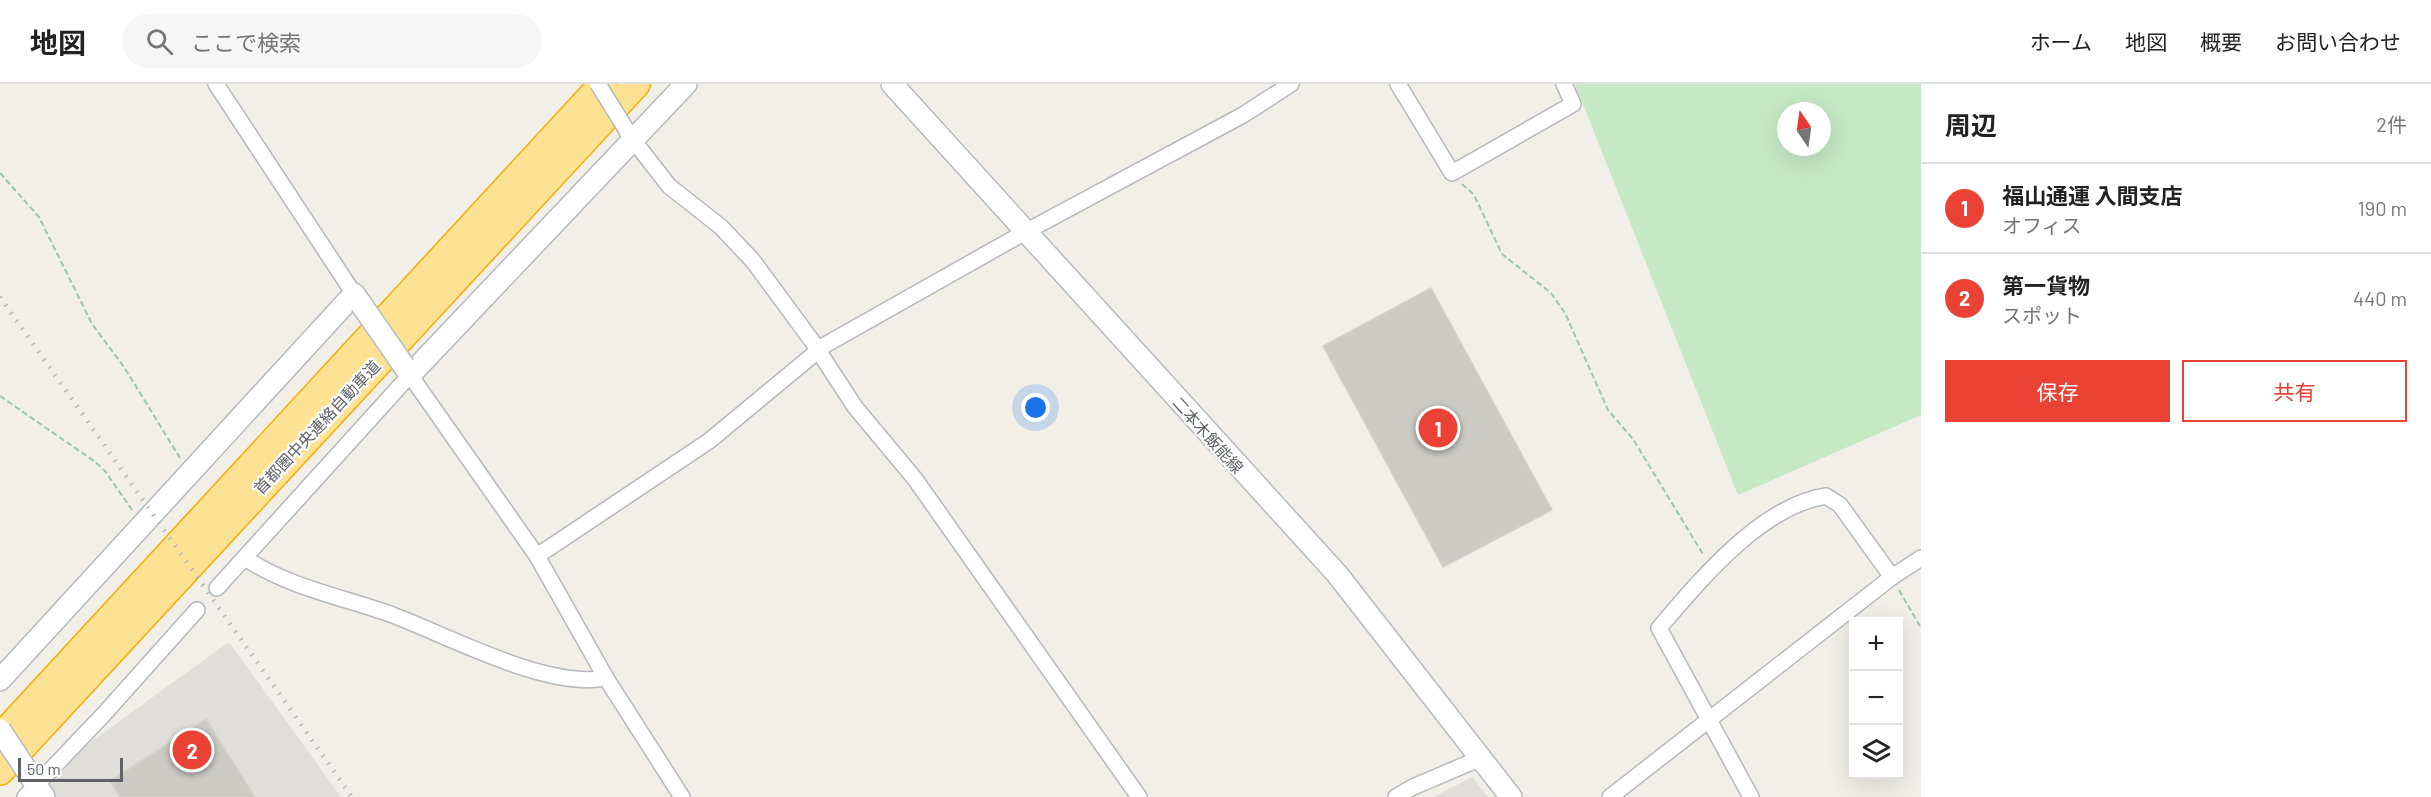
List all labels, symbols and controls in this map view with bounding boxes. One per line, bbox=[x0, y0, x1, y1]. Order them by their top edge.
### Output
search box bbox=[122, 14, 542, 68]
text: 地図 bbox=[30, 25, 86, 59]
icon: search bbox=[143, 25, 176, 58]
text: ここで検索 bbox=[191, 29, 301, 55]
text: ホーム bbox=[2030, 29, 2092, 54]
text: 地図 bbox=[2125, 29, 2167, 54]
text: 概要 bbox=[2200, 29, 2242, 54]
text: お問い合わせ bbox=[2275, 29, 2401, 54]
north arrow bbox=[1777, 102, 1831, 156]
text: 周辺 bbox=[1945, 109, 1997, 140]
text: 2件 bbox=[2376, 112, 2407, 136]
text: 福山通運 入間支店 bbox=[2002, 182, 2182, 208]
text: 1 bbox=[1961, 196, 1968, 220]
text: 190 m bbox=[2358, 196, 2407, 220]
text: オフィス bbox=[2002, 213, 2082, 237]
text: 第一貨物 bbox=[2002, 272, 2090, 298]
text: 2 bbox=[1959, 286, 1970, 310]
text: 440 m bbox=[2353, 286, 2407, 310]
text: スポット bbox=[2002, 303, 2082, 327]
street label: 首都圏中央連絡自動車道 bbox=[250, 356, 384, 498]
button: 保存 bbox=[1945, 360, 2170, 422]
button: 共有 bbox=[2182, 360, 2407, 422]
your location bbox=[1021, 393, 1050, 422]
street label: 二本木飯能線 bbox=[1169, 393, 1248, 477]
pin: 1 bbox=[1418, 406, 1458, 450]
map controls bbox=[1849, 617, 1903, 779]
button: + bbox=[1849, 617, 1903, 671]
button: − bbox=[1849, 671, 1903, 725]
button: layers bbox=[1849, 725, 1903, 779]
pin: 2 bbox=[172, 728, 212, 772]
scale bar bbox=[18, 755, 123, 782]
text: 50 m bbox=[27, 759, 61, 778]

